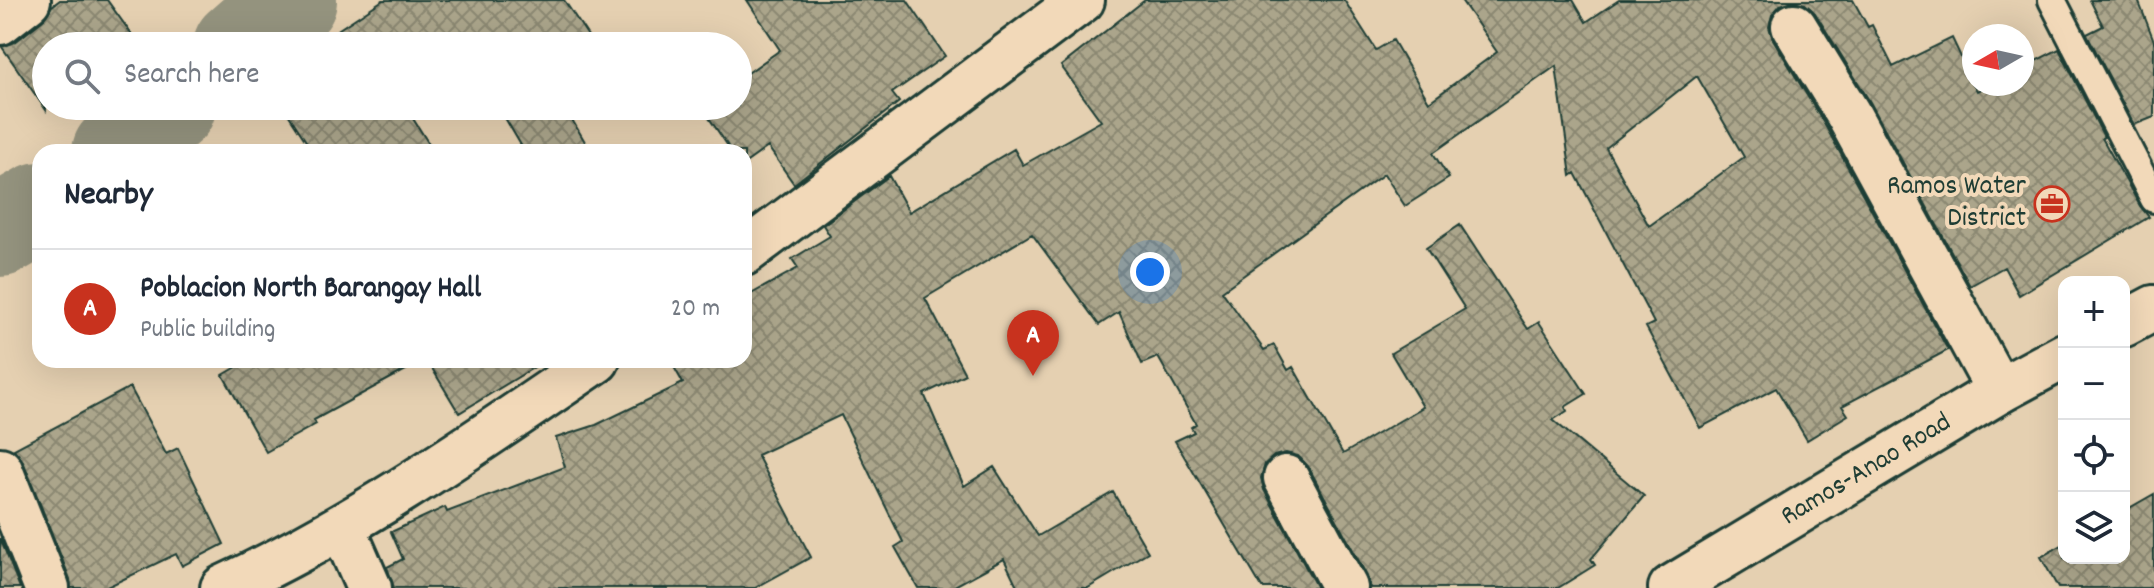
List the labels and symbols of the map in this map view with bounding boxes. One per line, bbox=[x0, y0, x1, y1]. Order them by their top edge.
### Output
north arrow bbox=[1962, 24, 2034, 96]
place label: Ramos Water District bbox=[1887, 168, 2027, 240]
office icon: Ramos Water District bbox=[2033, 185, 2071, 223]
your location bbox=[1130, 252, 1170, 292]
pin: A bbox=[1007, 310, 1059, 376]
street label: Ramos-Anao Road bbox=[1774, 404, 1960, 538]

